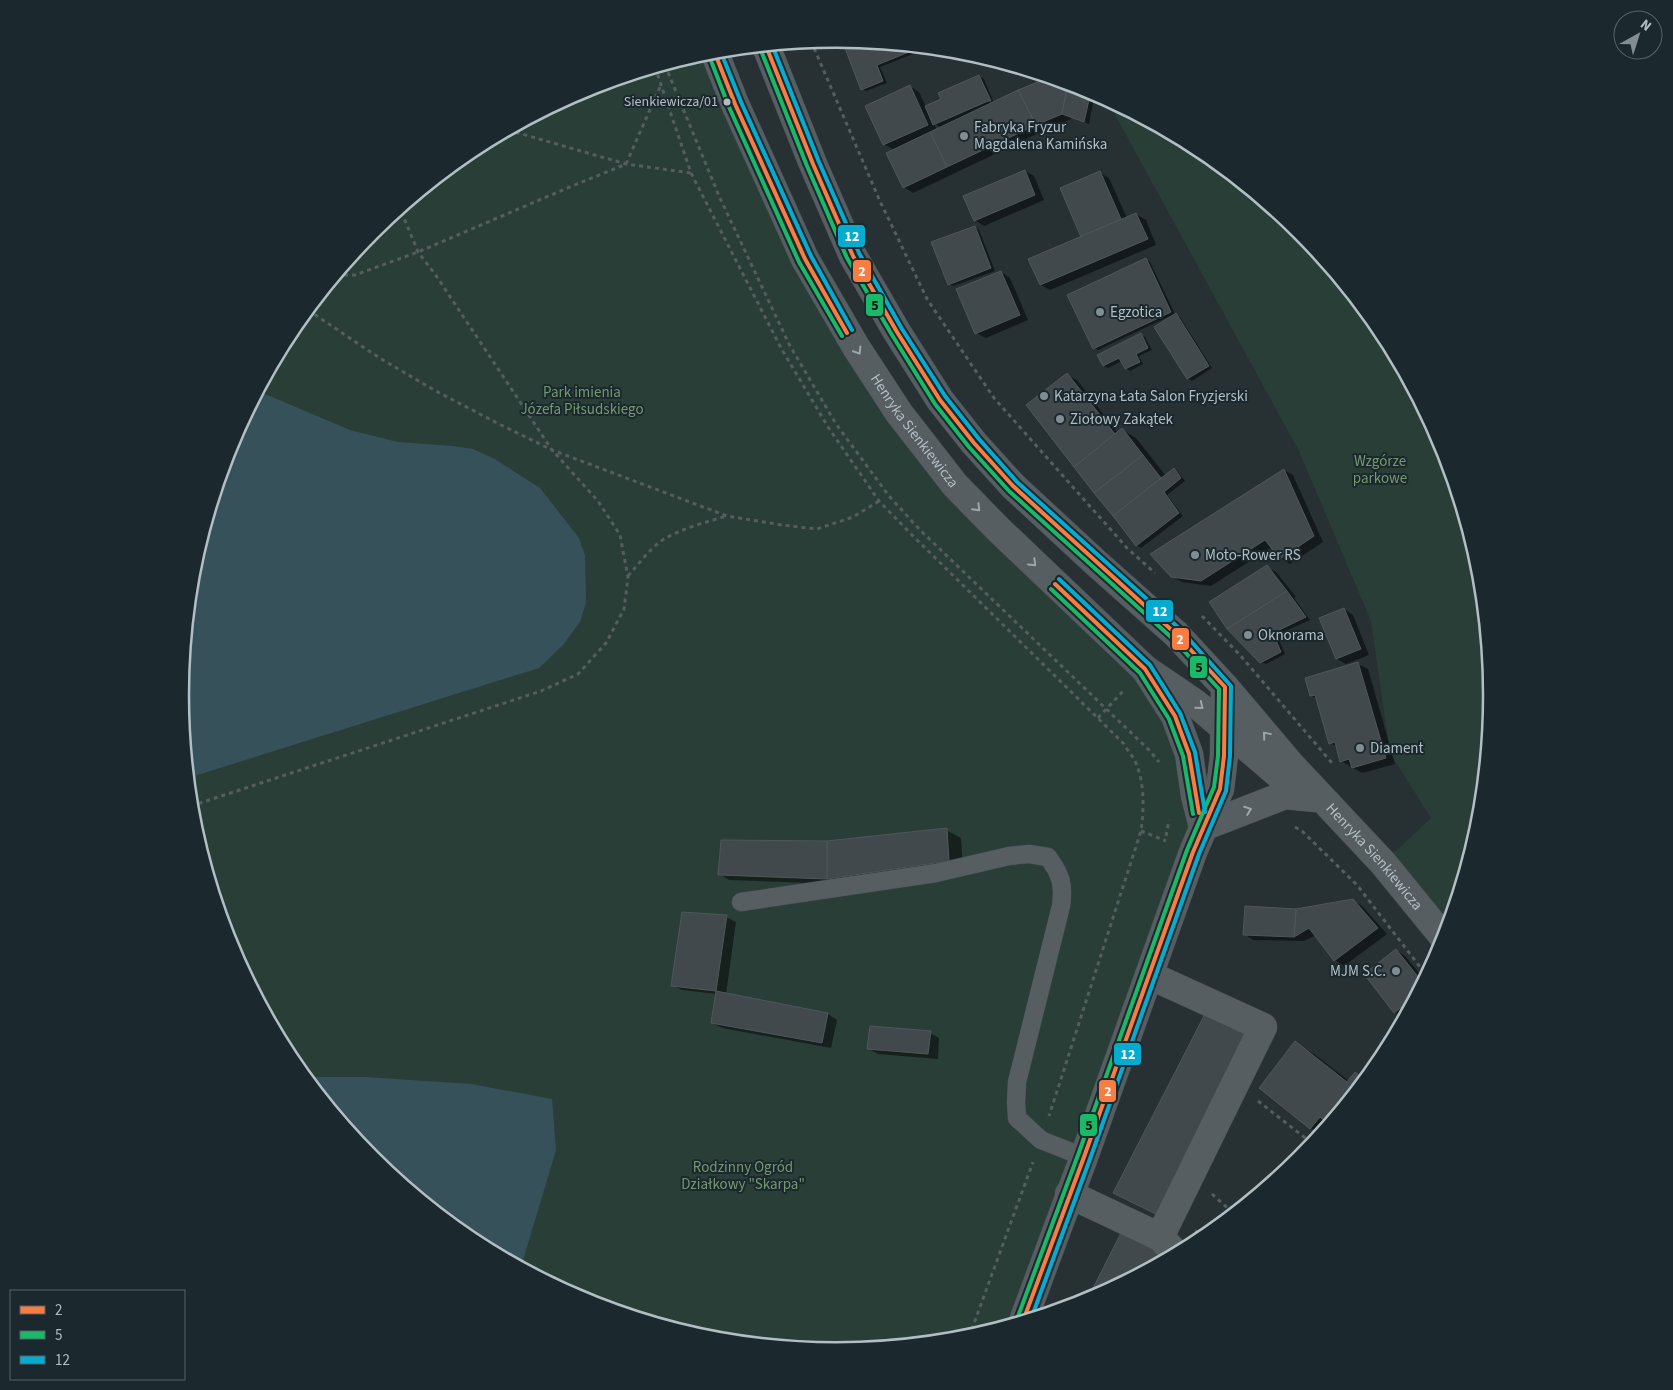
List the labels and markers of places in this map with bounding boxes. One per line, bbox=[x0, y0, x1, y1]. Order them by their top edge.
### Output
place label: Sienkiewicza/01 bbox=[624, 92, 718, 112]
marker: Sienkiewicza/01 bbox=[722, 97, 732, 107]
place label: Fabryka Fryzur Magdalena Kamińska bbox=[974, 117, 1107, 155]
marker: Fabryka Fryzur Magdalena Kamińska bbox=[958, 130, 970, 142]
place label: Egzotica bbox=[1110, 302, 1162, 323]
marker: Egzotica bbox=[1094, 306, 1106, 318]
place label: Katarzyna Łata Salon Fryzjerski bbox=[1054, 386, 1248, 407]
marker: Katarzyna Łata Salon Fryzjerski bbox=[1038, 390, 1050, 402]
place label: Ziołowy Zakątek bbox=[1070, 409, 1174, 430]
marker: Ziołowy Zakątek bbox=[1054, 413, 1066, 425]
place label: Moto-Rower RS bbox=[1205, 545, 1301, 566]
marker: Moto-Rower RS bbox=[1189, 549, 1201, 561]
place label: Oknorama bbox=[1258, 625, 1324, 646]
marker: Oknorama bbox=[1242, 629, 1254, 641]
place label: Diament bbox=[1370, 738, 1424, 759]
marker: Diament bbox=[1354, 742, 1366, 754]
place label: MJM S.C. bbox=[1330, 961, 1386, 982]
marker: MJM S.C. bbox=[1390, 965, 1402, 977]

